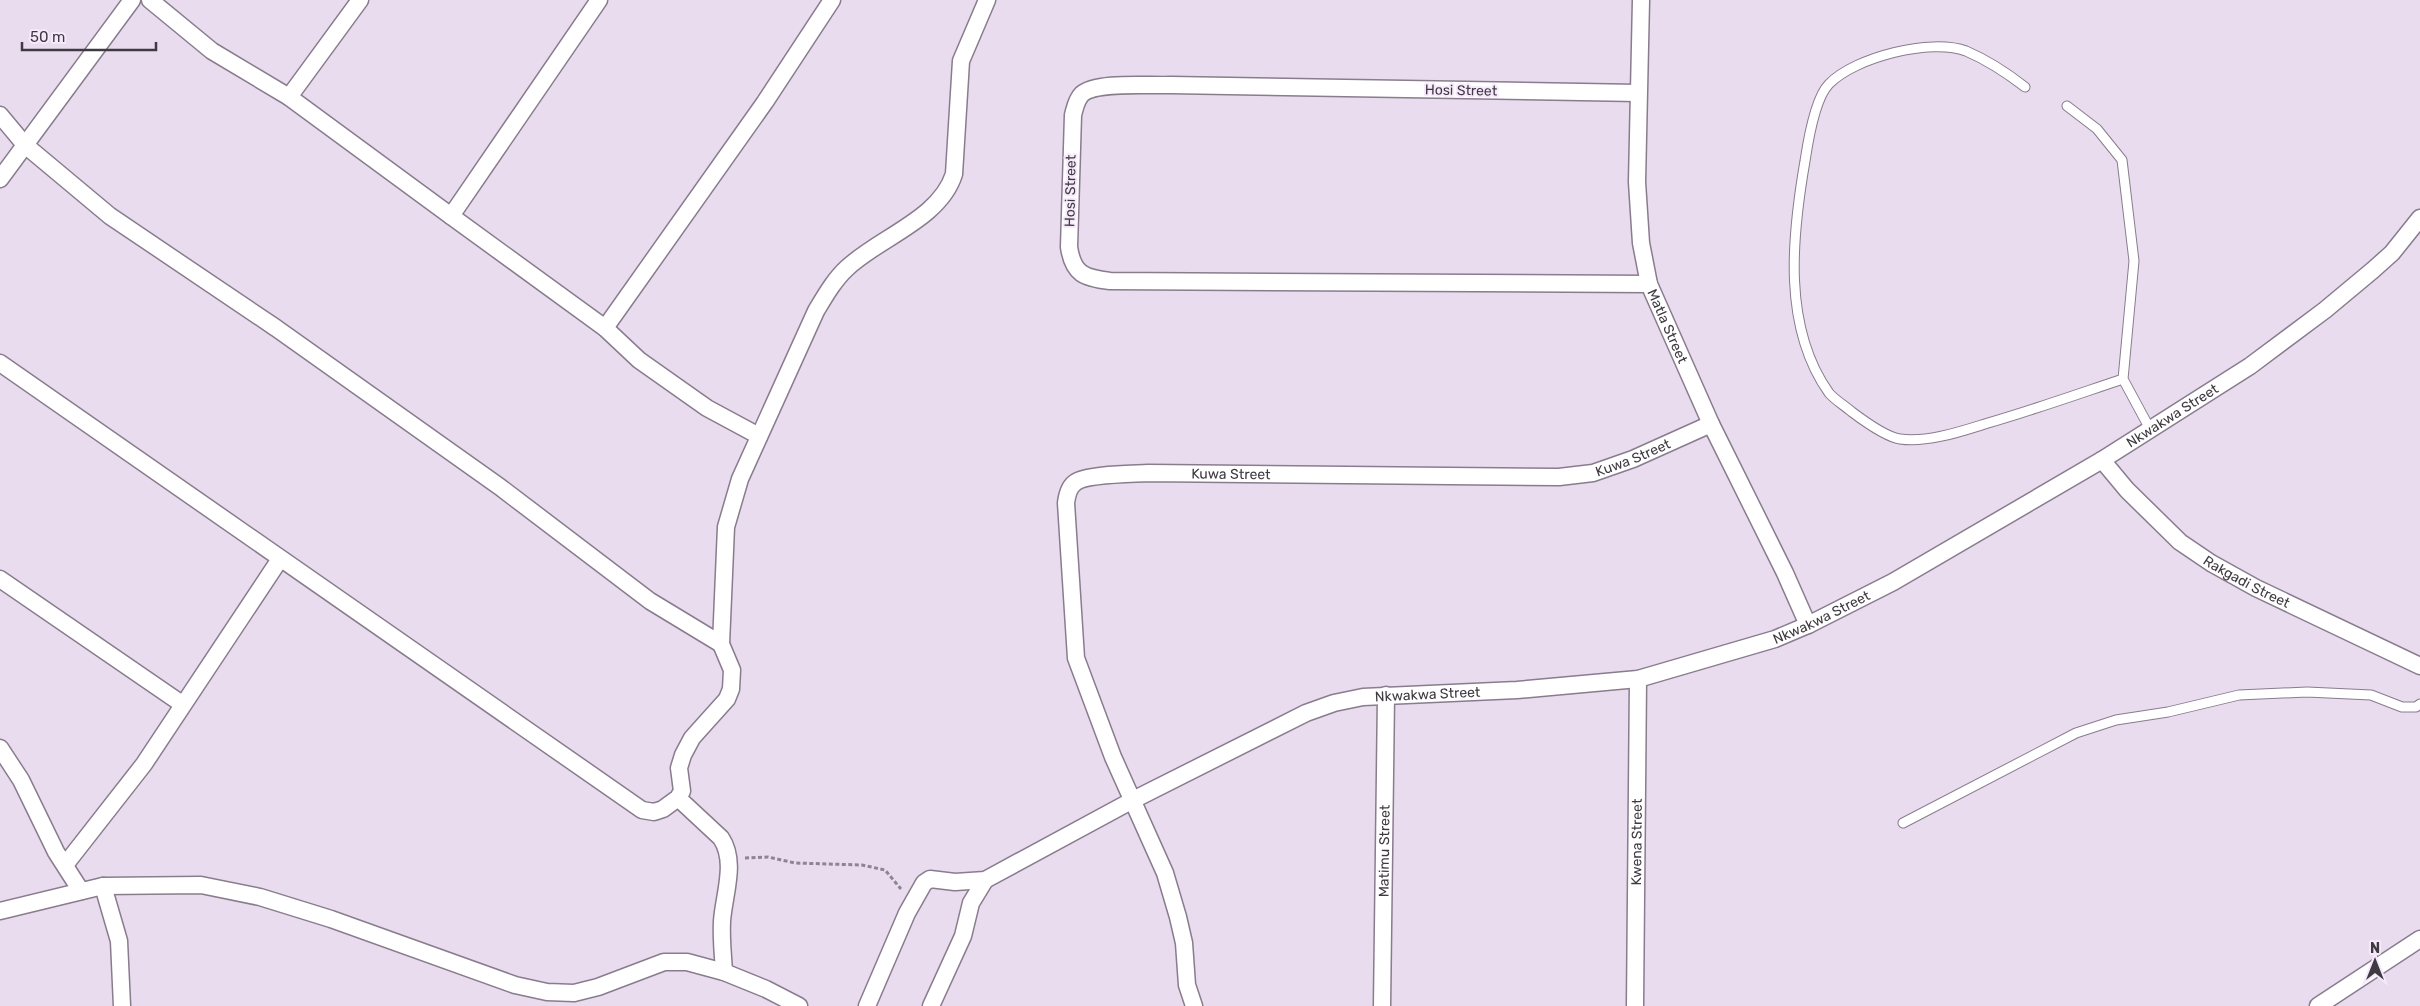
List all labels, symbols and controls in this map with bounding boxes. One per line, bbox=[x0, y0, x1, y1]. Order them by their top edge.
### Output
scale bar bbox=[22, 20, 156, 52]
text: 50 m bbox=[30, 28, 65, 46]
street label: Hosi Street bbox=[1425, 81, 1498, 100]
street label: Hosi Street bbox=[1061, 154, 1080, 227]
street label: Matla Street bbox=[1643, 287, 1691, 367]
street label: Nkwakwa Street bbox=[2123, 380, 2222, 451]
street label: Kuwa Street bbox=[1593, 435, 1674, 480]
street label: Kuwa Street bbox=[1191, 465, 1271, 483]
street label: Rakgadi Street bbox=[2200, 552, 2293, 612]
street label: Nkwakwa Street bbox=[1770, 587, 1873, 648]
street label: Nkwakwa Street bbox=[1374, 684, 1481, 705]
street label: Kwena Street bbox=[1628, 798, 1646, 886]
street label: Matimu Street bbox=[1375, 804, 1394, 897]
north arrow bbox=[2350, 936, 2400, 986]
text: N bbox=[2370, 940, 2380, 957]

